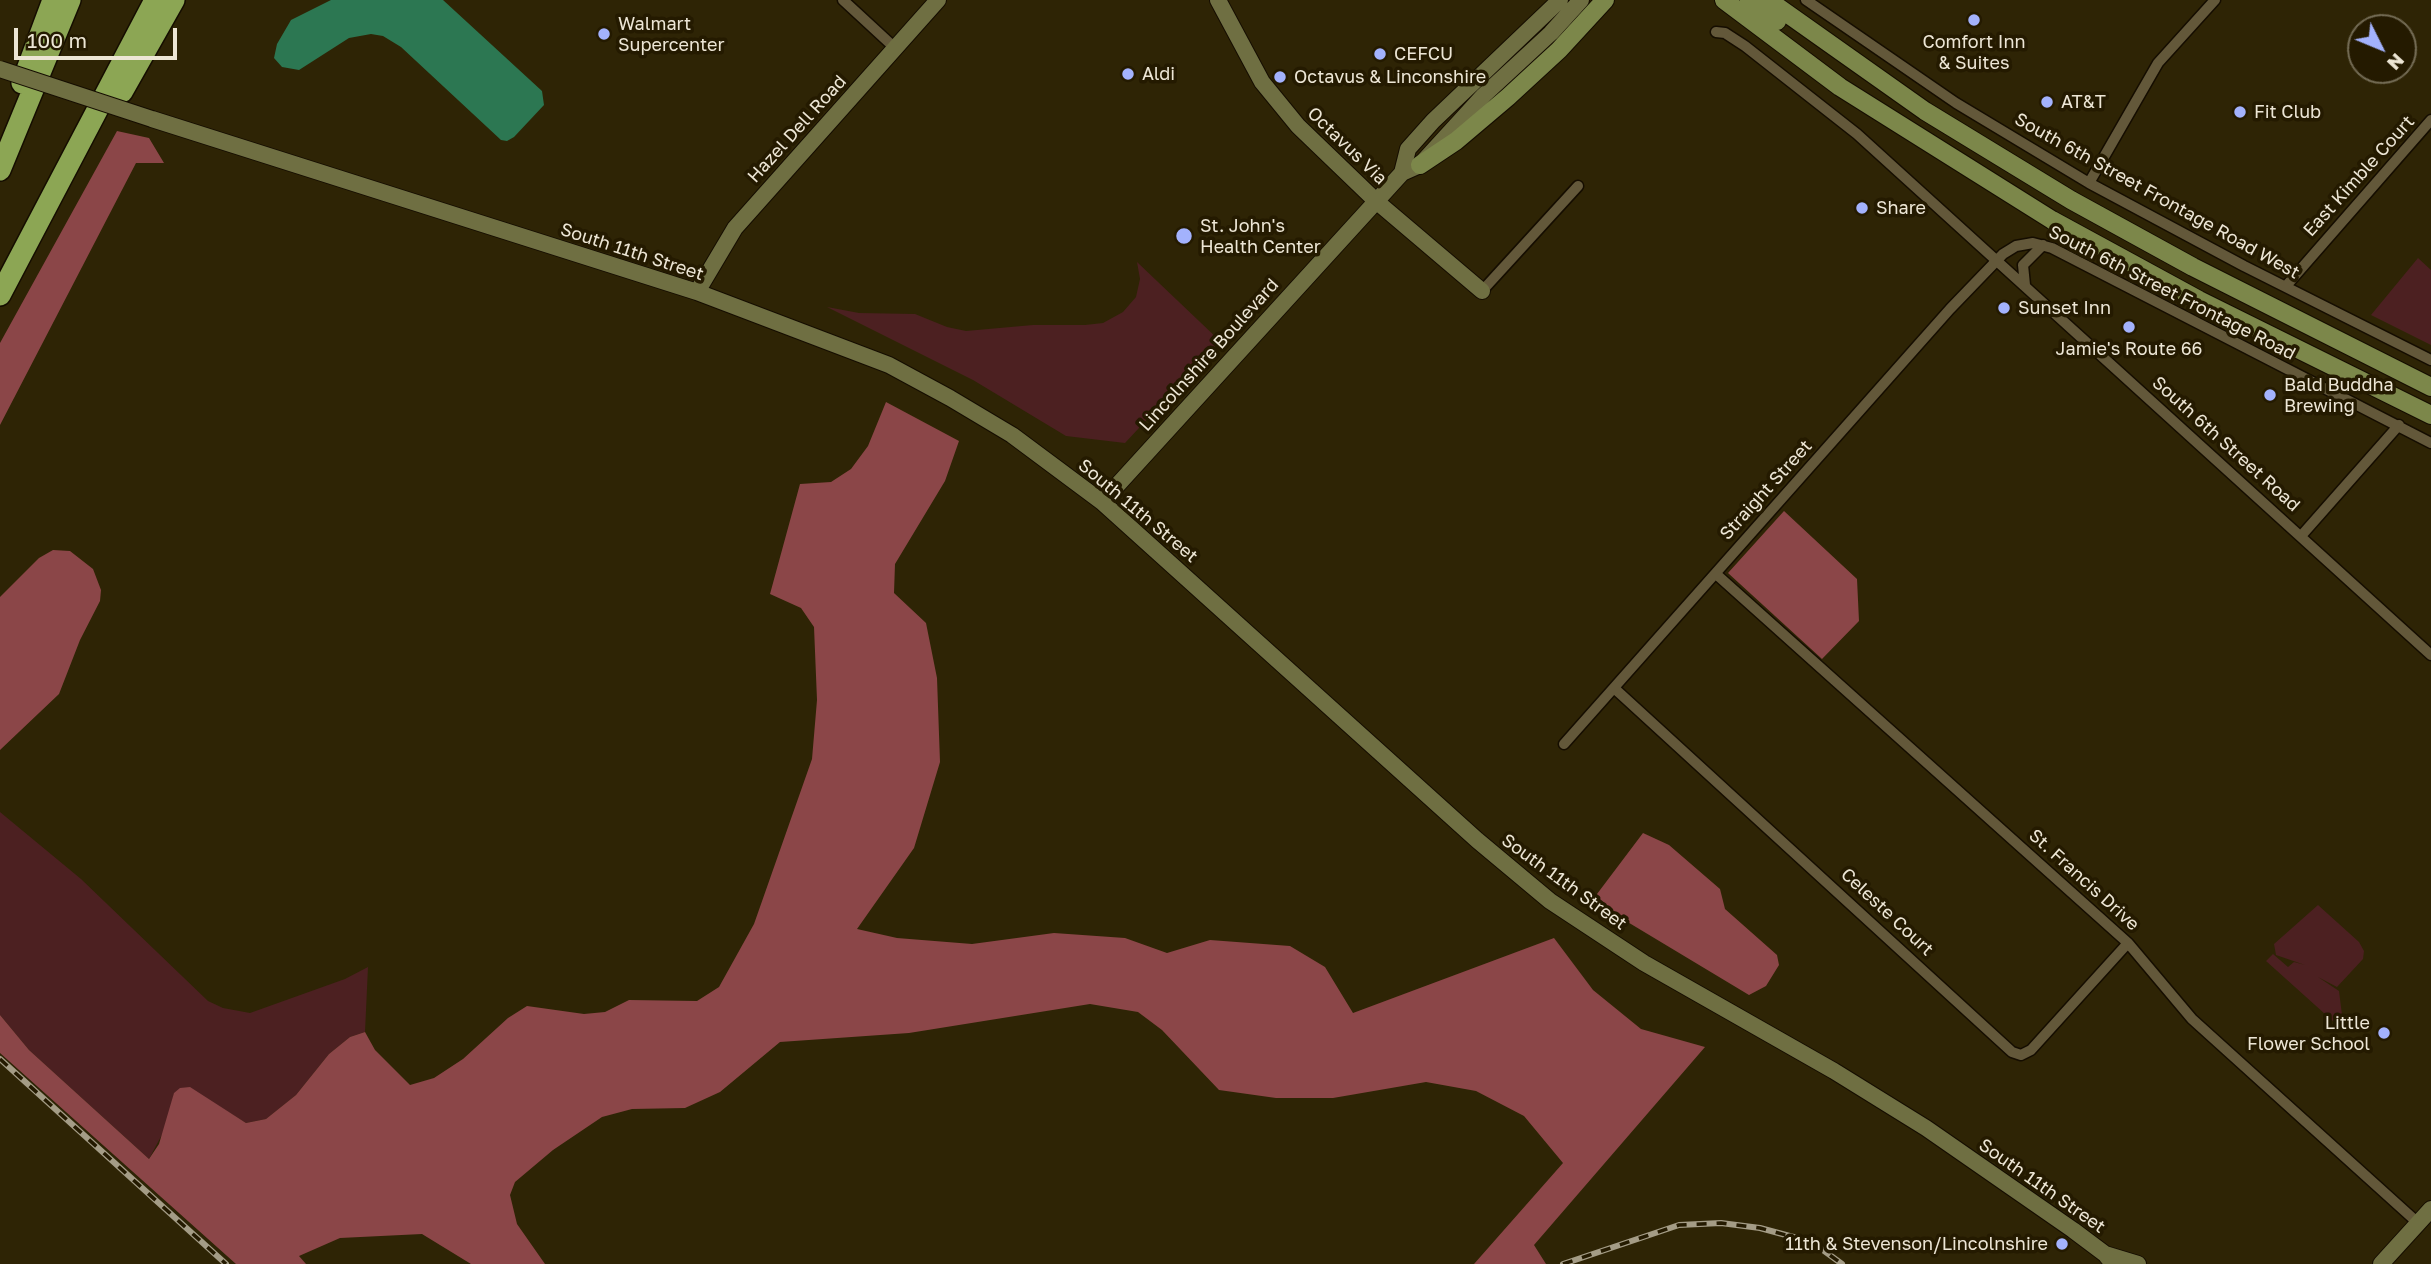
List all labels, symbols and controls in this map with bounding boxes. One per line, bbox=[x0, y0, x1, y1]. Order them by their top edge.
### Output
marker: Comfort Inn & Suites bbox=[1966, 12, 1982, 28]
place label: Walmart Supercenter bbox=[618, 13, 725, 56]
scale bar bbox=[18, 14, 180, 58]
north arrow bbox=[2347, 14, 2417, 84]
marker: Walmart Supercenter bbox=[596, 26, 612, 42]
text: 100 m bbox=[27, 27, 87, 53]
place label: Comfort Inn & Suites bbox=[1922, 31, 2026, 74]
place label: CEFCU bbox=[1394, 43, 1453, 65]
marker: CEFCU bbox=[1372, 46, 1388, 62]
text: N bbox=[2383, 49, 2410, 75]
place label: Aldi bbox=[1142, 63, 1175, 85]
marker: Aldi bbox=[1120, 66, 1136, 82]
place label: Octavus & Linconshire bbox=[1294, 66, 1486, 88]
marker: Octavus & Linconshire bbox=[1272, 69, 1288, 85]
street label: Hazel Dell Road bbox=[743, 71, 851, 187]
place label: AT&T bbox=[2061, 91, 2106, 113]
marker: AT&T bbox=[2039, 94, 2055, 110]
place label: Fit Club bbox=[2254, 101, 2321, 123]
street label: Octavus Via bbox=[1303, 103, 1391, 189]
marker: Fit Club bbox=[2232, 104, 2248, 120]
street label: South 6th Street Frontage Road West bbox=[2011, 108, 2303, 284]
street label: East Kimble Court bbox=[2299, 111, 2419, 241]
place label: Share bbox=[1876, 197, 1926, 219]
marker: Share bbox=[1854, 200, 1870, 216]
place label: St. John's Health Center bbox=[1200, 215, 1321, 258]
street label: South 11th Street bbox=[558, 219, 706, 285]
street label: South 6th Street Frontage Road bbox=[2045, 221, 2299, 365]
marker: St. John's Health Center bbox=[1174, 226, 1194, 246]
street label: Lincolnshire Boulevard bbox=[1135, 274, 1283, 436]
place label: Sunset Inn bbox=[2018, 297, 2111, 319]
marker: Sunset Inn bbox=[1996, 300, 2012, 316]
marker: Jamie's Route 66 bbox=[2121, 319, 2137, 335]
place label: Jamie's Route 66 bbox=[2056, 338, 2202, 360]
street label: South 6th Street Road bbox=[2148, 372, 2304, 516]
place label: Bald Buddha Brewing bbox=[2284, 374, 2394, 416]
marker: Bald Buddha Brewing bbox=[2262, 387, 2278, 403]
street label: Straight Street bbox=[1715, 436, 1817, 544]
street label: South 11th Street bbox=[1074, 455, 1202, 567]
street label: St. Francis Drive bbox=[2024, 825, 2144, 935]
street label: South 11th Street bbox=[1497, 829, 1631, 935]
street label: Celeste Court bbox=[1836, 864, 1938, 960]
place label: Little Flower School bbox=[2247, 1012, 2370, 1054]
marker: Little Flower School bbox=[2376, 1025, 2392, 1041]
street label: South 11th Street bbox=[1975, 1134, 2109, 1238]
place label: 11th & Stevenson/Lincolnshire bbox=[1785, 1233, 2048, 1255]
marker: 11th & Stevenson/Lincolnshire bbox=[2054, 1236, 2070, 1252]

